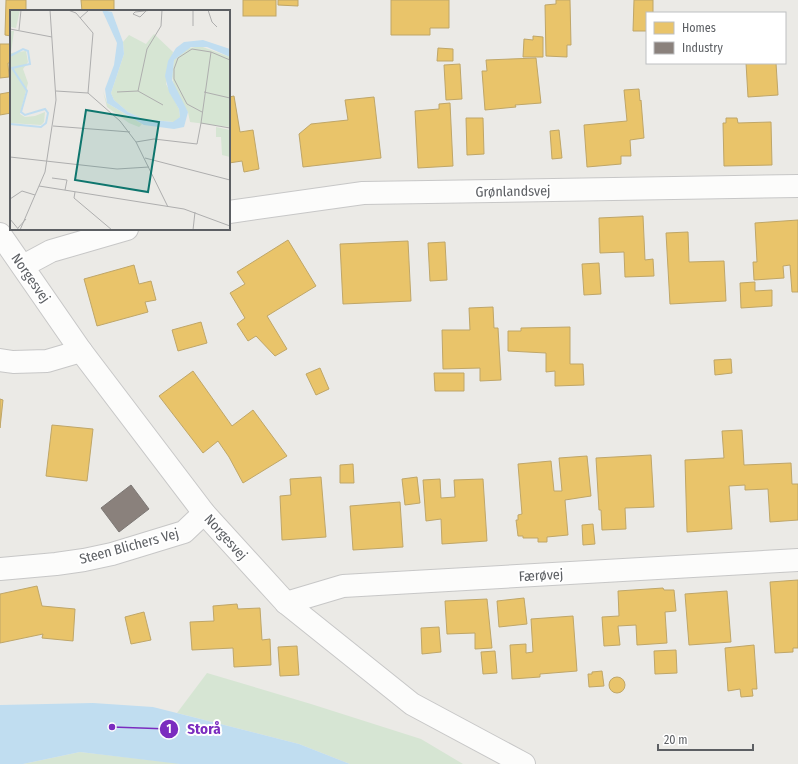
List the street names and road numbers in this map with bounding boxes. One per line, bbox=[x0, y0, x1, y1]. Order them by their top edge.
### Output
street label: Grønlandsvej bbox=[475, 182, 551, 201]
street label: Norgesvej bbox=[8, 250, 54, 306]
street label: Norgesvej bbox=[200, 511, 251, 564]
street label: Steen Blichers Vej bbox=[78, 525, 181, 568]
street label: Færøvej bbox=[518, 566, 564, 585]

